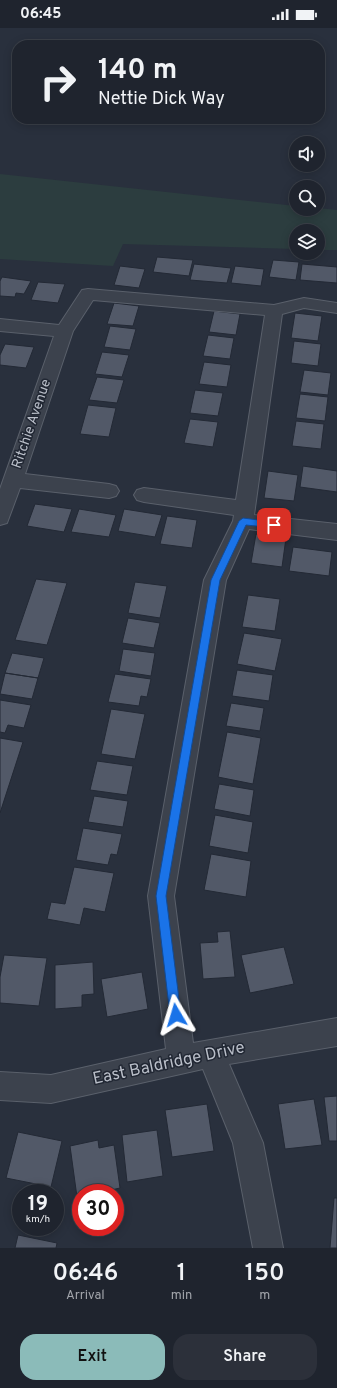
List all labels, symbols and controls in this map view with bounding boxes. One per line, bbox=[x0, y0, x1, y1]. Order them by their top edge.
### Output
text: 06:45 bbox=[20, 5, 62, 24]
text: 140 m bbox=[98, 53, 177, 89]
icon: right bbox=[32, 56, 84, 108]
text: Nettie Dick Way bbox=[98, 88, 225, 111]
map controls bbox=[289, 136, 325, 260]
button: sound bbox=[289, 136, 325, 172]
button: search bbox=[289, 180, 325, 216]
button: layers bbox=[289, 224, 325, 260]
street label: Ritchie Avenue bbox=[9, 377, 55, 471]
pin bbox=[257, 508, 291, 542]
icon: arrive bbox=[263, 514, 285, 536]
position arrow bbox=[155, 994, 197, 1036]
street label: East Baldridge Drive bbox=[91, 1037, 247, 1091]
speed limit sign: 30 bbox=[72, 1184, 124, 1236]
text: 19 bbox=[28, 1192, 48, 1218]
text: km/h bbox=[26, 1213, 50, 1226]
text: 06:46 bbox=[52, 1259, 118, 1289]
text: 1 bbox=[177, 1259, 186, 1289]
text: 150 bbox=[245, 1259, 285, 1289]
text: Arrival bbox=[66, 1288, 105, 1304]
text: min bbox=[171, 1288, 192, 1304]
text: m bbox=[259, 1288, 270, 1304]
button: Exit bbox=[20, 1334, 165, 1380]
button: Share bbox=[173, 1334, 317, 1380]

